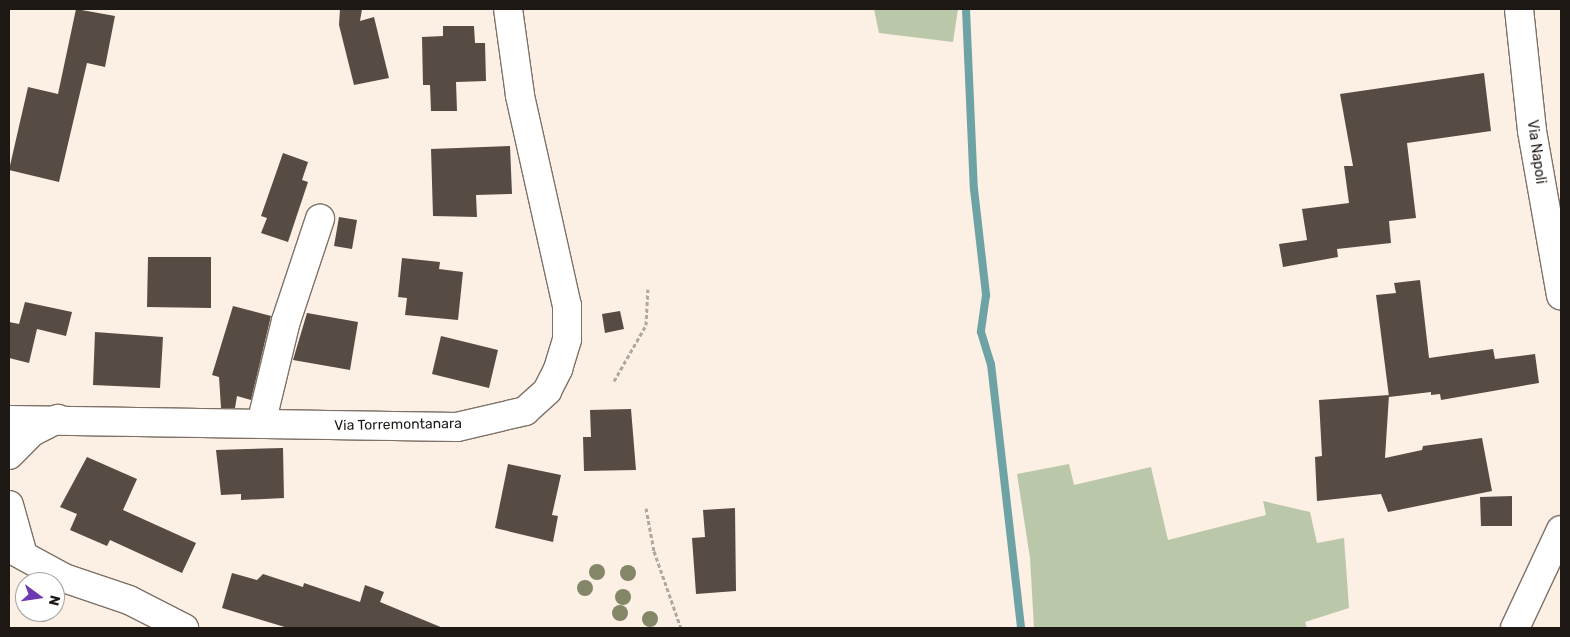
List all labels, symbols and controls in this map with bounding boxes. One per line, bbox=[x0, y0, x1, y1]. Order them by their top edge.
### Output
street label: Via Napoli bbox=[1523, 119, 1549, 185]
street label: Via Torremontanara bbox=[334, 415, 462, 435]
north arrow bbox=[15, 572, 65, 622]
text: N bbox=[45, 594, 64, 607]

